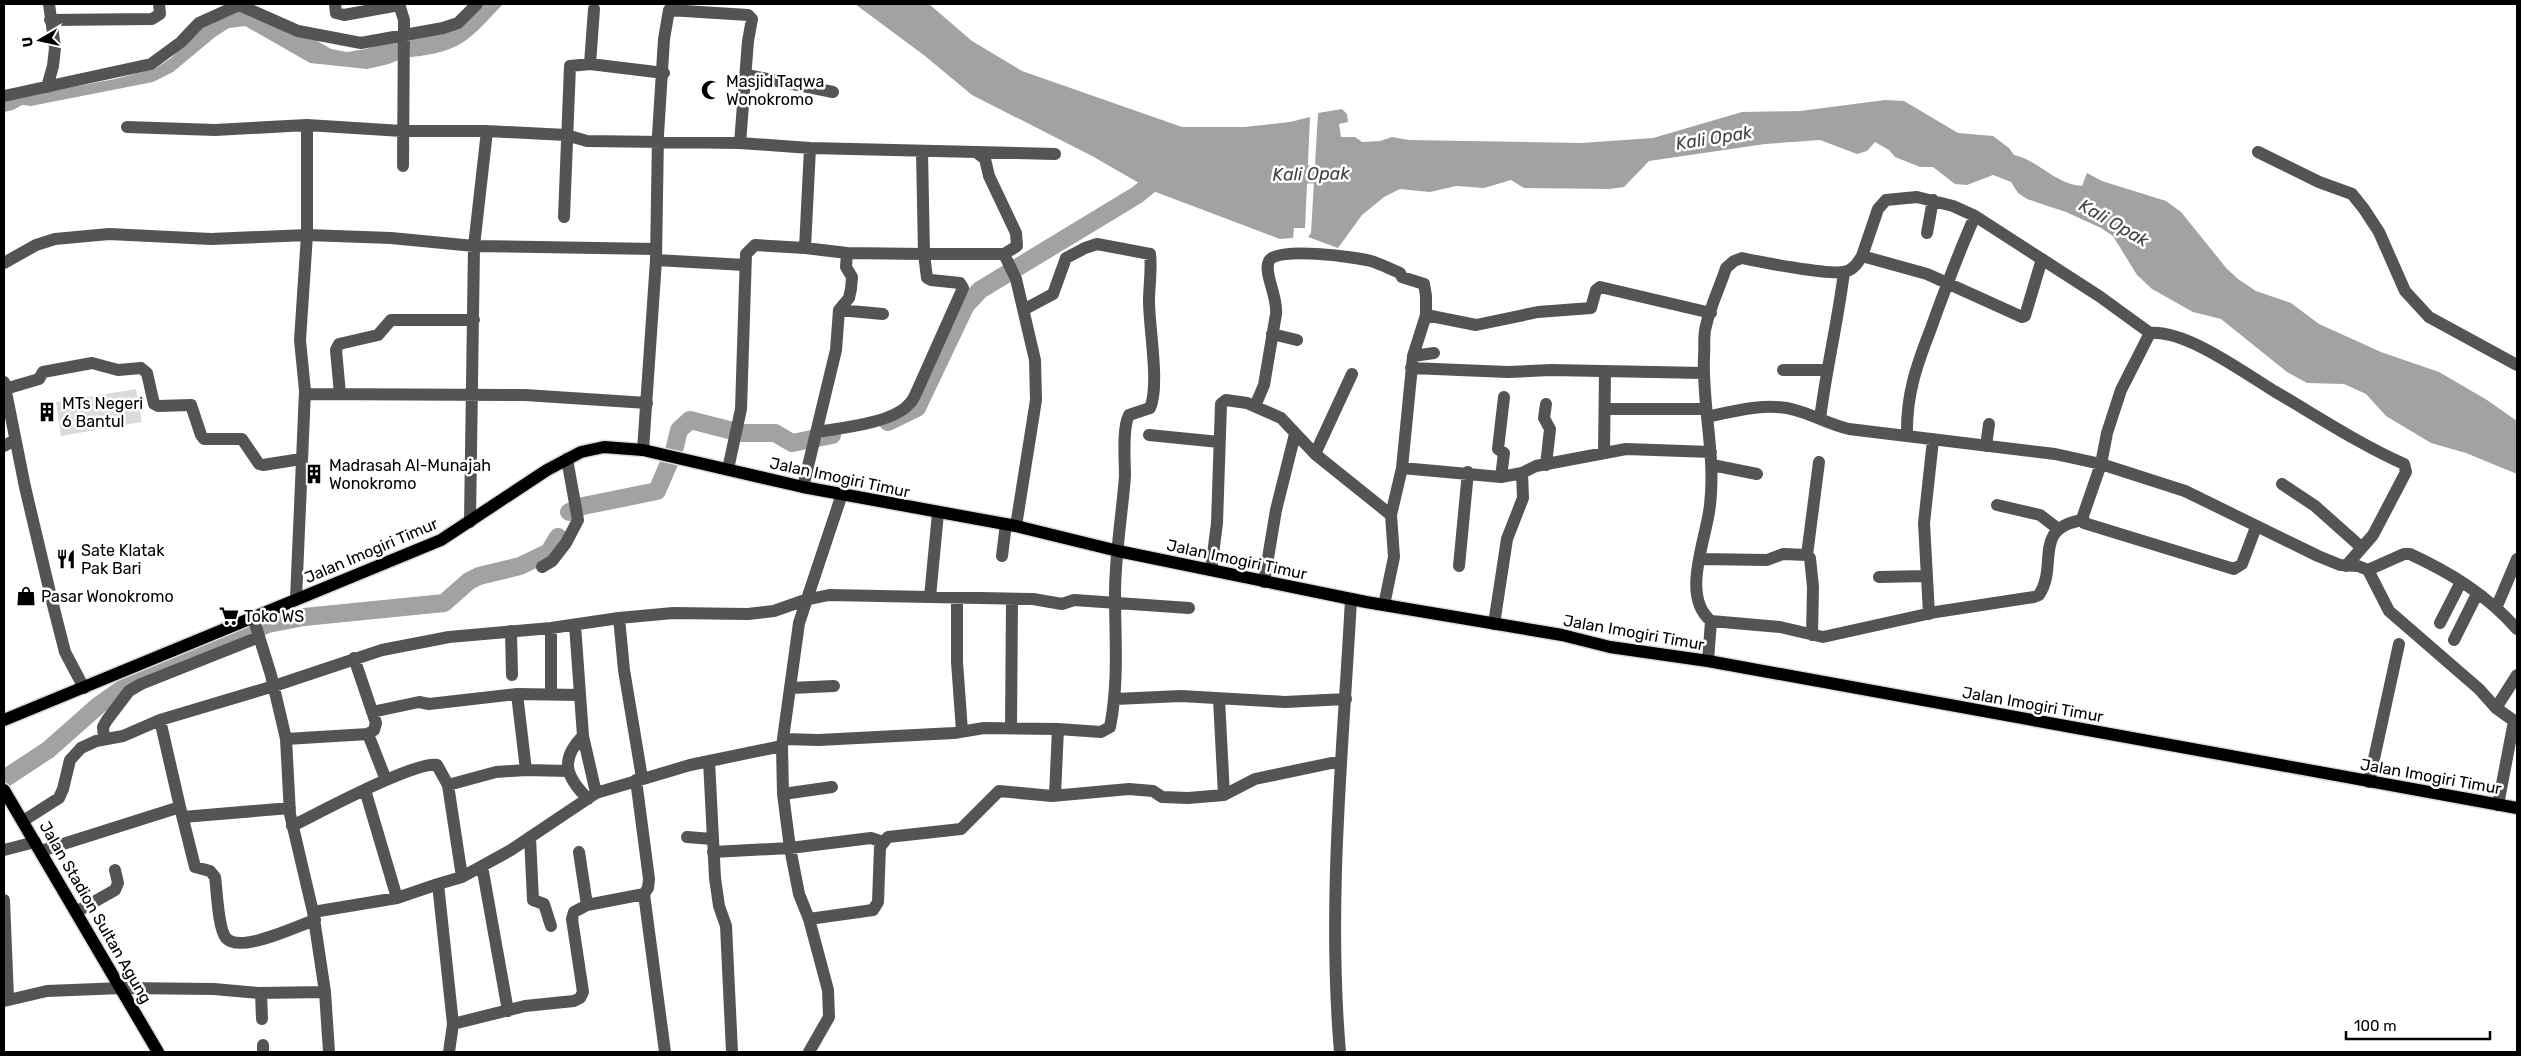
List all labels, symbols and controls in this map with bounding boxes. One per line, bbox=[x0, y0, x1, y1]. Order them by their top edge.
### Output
north arrow bbox=[15, 15, 65, 65]
text: U bbox=[18, 36, 37, 48]
place label: Masjid Taqwa Wonokromo bbox=[726, 72, 824, 109]
mosque icon: Masjid Taqwa Wonokromo bbox=[700, 79, 722, 101]
water label: Kali Opak bbox=[1674, 121, 1755, 155]
water label: Kali Opak bbox=[1272, 162, 1350, 186]
water label: Kali Opak bbox=[2075, 194, 2154, 252]
place label: MTs Negeri 6 Bantul bbox=[62, 394, 143, 431]
building icon: MTs Negeri 6 Bantul bbox=[36, 401, 58, 423]
street label: Jalan Imogiri Timur bbox=[768, 453, 912, 502]
place label: Madrasah Al-Munajah Wonokromo bbox=[329, 456, 491, 493]
building icon: Madrasah Al-Munajah Wonokromo bbox=[303, 463, 325, 485]
street label: Jalan Imogiri Timur bbox=[302, 514, 441, 587]
street label: Jalan Imogiri Timur bbox=[1165, 535, 1309, 584]
place label: Sate Klatak Pak Bari bbox=[81, 541, 165, 578]
restaurant icon: Sate Klatak Pak Bari bbox=[55, 548, 77, 570]
shop icon: Pasar Wonokromo bbox=[15, 585, 37, 607]
place label: Pasar Wonokromo bbox=[41, 587, 174, 606]
supermarket icon: Toko WS bbox=[218, 605, 240, 627]
place label: Toko WS bbox=[244, 607, 304, 626]
street label: Jalan Imogiri Timur bbox=[1562, 611, 1706, 654]
street label: Jalan Imogiri Timur bbox=[1961, 683, 2105, 726]
street label: Jalan Imogiri Timur bbox=[2359, 755, 2503, 798]
street label: Jalan Stadion Sultan Agung bbox=[36, 818, 156, 1007]
scale bar bbox=[2346, 1008, 2490, 1040]
text: 100 m bbox=[2354, 1017, 2396, 1035]

